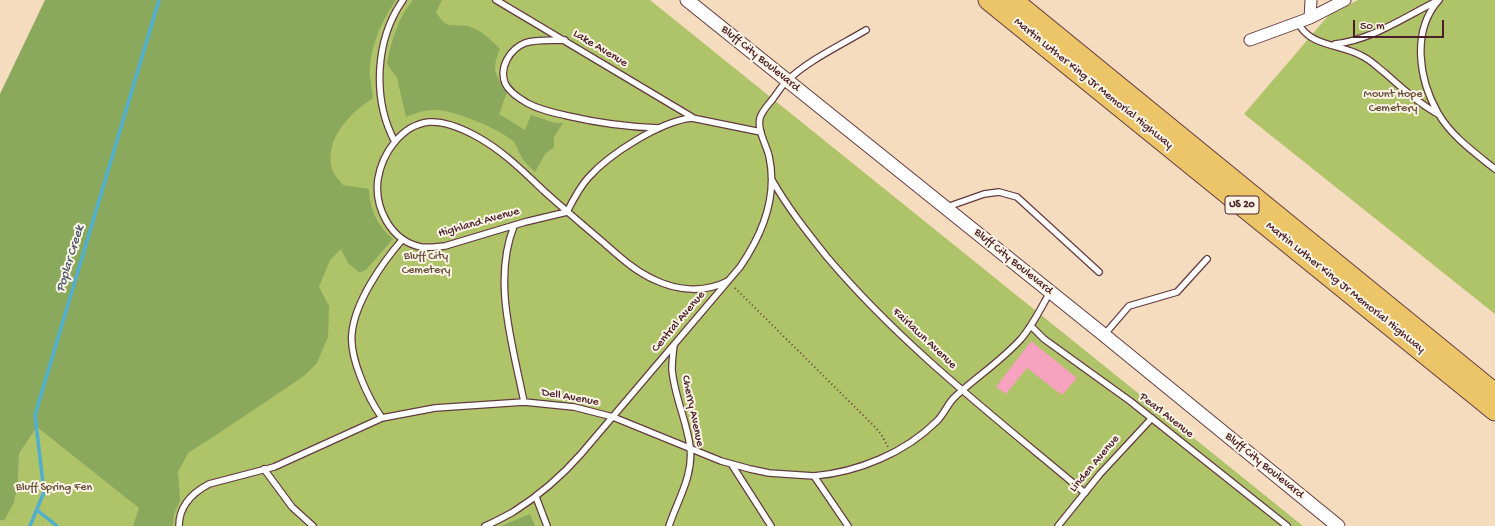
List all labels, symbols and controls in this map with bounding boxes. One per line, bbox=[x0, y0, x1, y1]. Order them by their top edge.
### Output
scale bar bbox=[1355, 12, 1446, 38]
street label: Martin Luther King Jr Memorial Highway bbox=[1010, 15, 1176, 153]
text: 50 m bbox=[1360, 20, 1385, 34]
street label: Bluff City Boulevard bbox=[718, 23, 802, 95]
street label: Lake Avenue bbox=[570, 27, 630, 71]
park label: Mount Hope Cemetery bbox=[1364, 88, 1422, 116]
road number: US 20 bbox=[1225, 196, 1259, 214]
street label: Highland Avenue bbox=[437, 205, 521, 241]
street label: Martin Luther King Jr Memorial Highway bbox=[1262, 219, 1428, 357]
water label: Poplar Creek bbox=[53, 224, 89, 294]
street label: Bluff City Boulevard bbox=[971, 226, 1055, 298]
park label: Bluff City Cemetery bbox=[402, 250, 450, 278]
street label: Central Avenue bbox=[649, 288, 709, 356]
street label: Fairlawn Avenue bbox=[889, 305, 959, 373]
street label: Cherry Avenue bbox=[677, 374, 707, 448]
street label: Dell Avenue bbox=[540, 386, 600, 410]
street label: Pearl Avenue bbox=[1136, 390, 1196, 442]
street label: Bluff City Boulevard bbox=[1222, 430, 1306, 502]
street label: Linden Avenue bbox=[1067, 432, 1123, 496]
park label: Bluff Spring Fen bbox=[16, 481, 92, 495]

